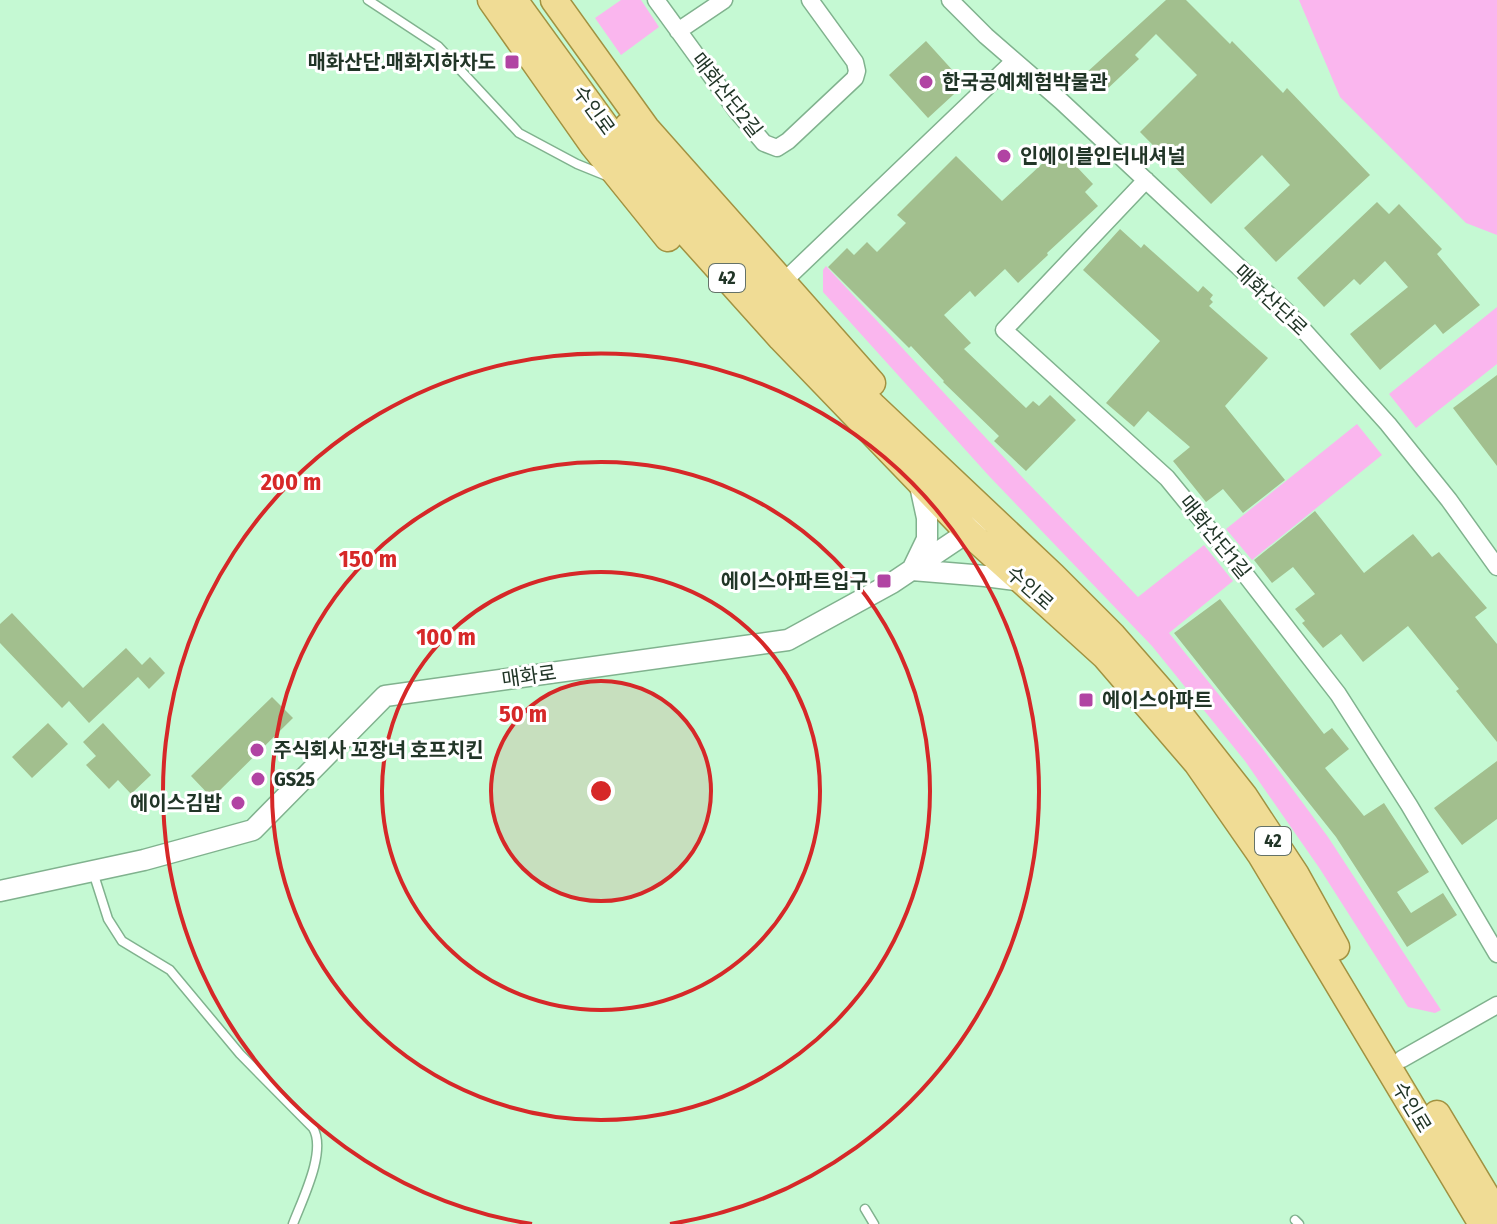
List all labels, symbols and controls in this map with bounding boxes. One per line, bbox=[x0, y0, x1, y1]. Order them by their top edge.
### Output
street label: 매화산단2길 bbox=[687, 48, 767, 142]
place label: 매화산단.매화지하차도 bbox=[307, 50, 496, 74]
marker: 매화산단.매화지하차도 bbox=[503, 53, 521, 71]
place label: 한국공예체험박물관 bbox=[942, 70, 1108, 94]
marker: 한국공예체험박물관 bbox=[917, 73, 935, 91]
street label: 수인로 bbox=[568, 81, 620, 139]
place label: 인에이블인터내셔널 bbox=[1020, 144, 1186, 168]
marker: 인에이블인터내셔널 bbox=[995, 147, 1013, 165]
street label: 매화산단로 bbox=[1230, 259, 1312, 341]
road number: 42 bbox=[709, 264, 745, 292]
text: 200 m bbox=[260, 468, 321, 496]
street label: 매화산단1길 bbox=[1174, 491, 1256, 583]
text: 150 m bbox=[339, 545, 397, 573]
street label: 수인로 bbox=[1001, 561, 1059, 615]
place label: 에이스아파트입구 bbox=[721, 569, 868, 593]
marker: 에이스아파트입구 bbox=[875, 572, 893, 590]
text: 100 m bbox=[416, 623, 476, 651]
street label: 매화로 bbox=[500, 660, 558, 692]
place label: 에이스아파트 bbox=[1102, 688, 1212, 712]
marker: 에이스아파트 bbox=[1077, 691, 1095, 709]
text: 50 m bbox=[499, 700, 547, 728]
place label: 주식회사 꼬장녀 호프치킨 bbox=[273, 738, 484, 762]
marker: 주식회사 꼬장녀 호프치킨 bbox=[248, 741, 266, 759]
place label: GS25 bbox=[274, 767, 315, 791]
marker: GS25 bbox=[249, 770, 267, 788]
centre of rings bbox=[587, 777, 615, 805]
place label: 에이스김밥 bbox=[130, 791, 223, 815]
marker: 에이스김밥 bbox=[229, 794, 247, 812]
road number: 42 bbox=[1255, 827, 1291, 855]
street label: 수인로 bbox=[1387, 1077, 1437, 1137]

